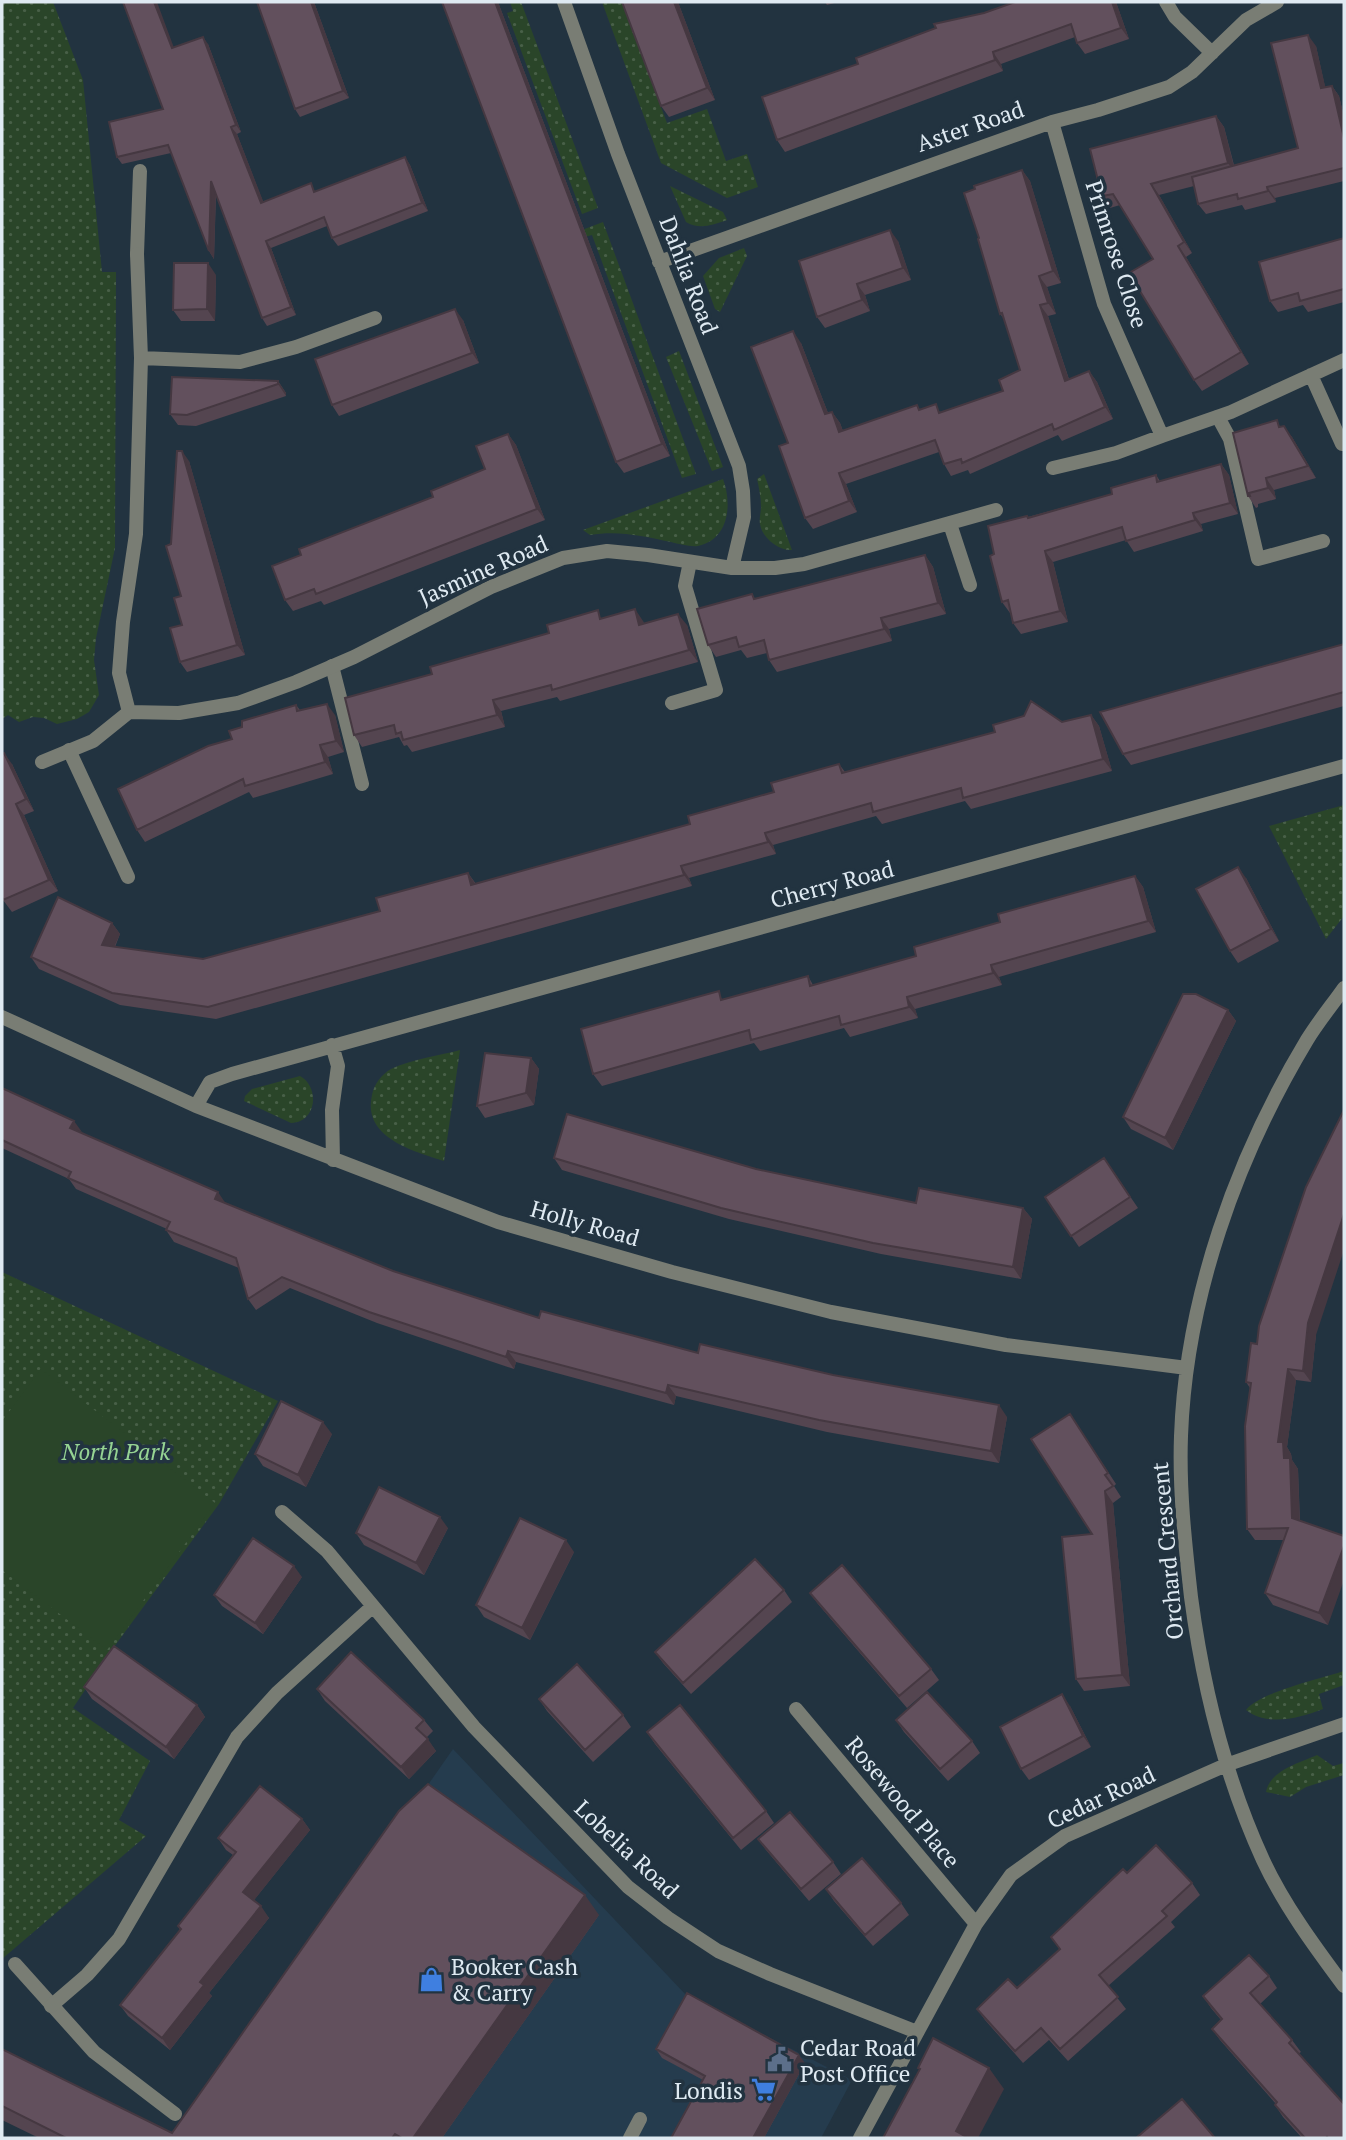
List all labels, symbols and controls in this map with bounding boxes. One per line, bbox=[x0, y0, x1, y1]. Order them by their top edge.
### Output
street label: Aster Road bbox=[912, 93, 1028, 159]
street label: Primrose Close bbox=[1078, 176, 1156, 332]
street label: Dahlia Road bbox=[652, 212, 726, 339]
street label: Jasmine Road bbox=[414, 528, 553, 612]
street label: Cherry Road bbox=[767, 853, 897, 915]
street label: Holly Road bbox=[527, 1193, 643, 1253]
park label: North Park bbox=[61, 1436, 171, 1467]
street label: Orchard Crescent bbox=[1144, 1460, 1190, 1641]
street label: Rosewood Place bbox=[839, 1730, 967, 1874]
street label: Cedar Road bbox=[1042, 1758, 1160, 1836]
street label: Lobelia Road bbox=[568, 1793, 686, 1905]
place label: Booker Cash & Carry bbox=[451, 1951, 579, 2008]
shop icon: Booker Cash & Carry bbox=[417, 1965, 445, 1993]
place label: Cedar Road Post Office bbox=[800, 2032, 916, 2089]
public building icon: Cedar Road Post Office bbox=[766, 2046, 794, 2074]
place label: Londis bbox=[674, 2075, 743, 2106]
supermarket icon: Londis bbox=[749, 2076, 777, 2104]

